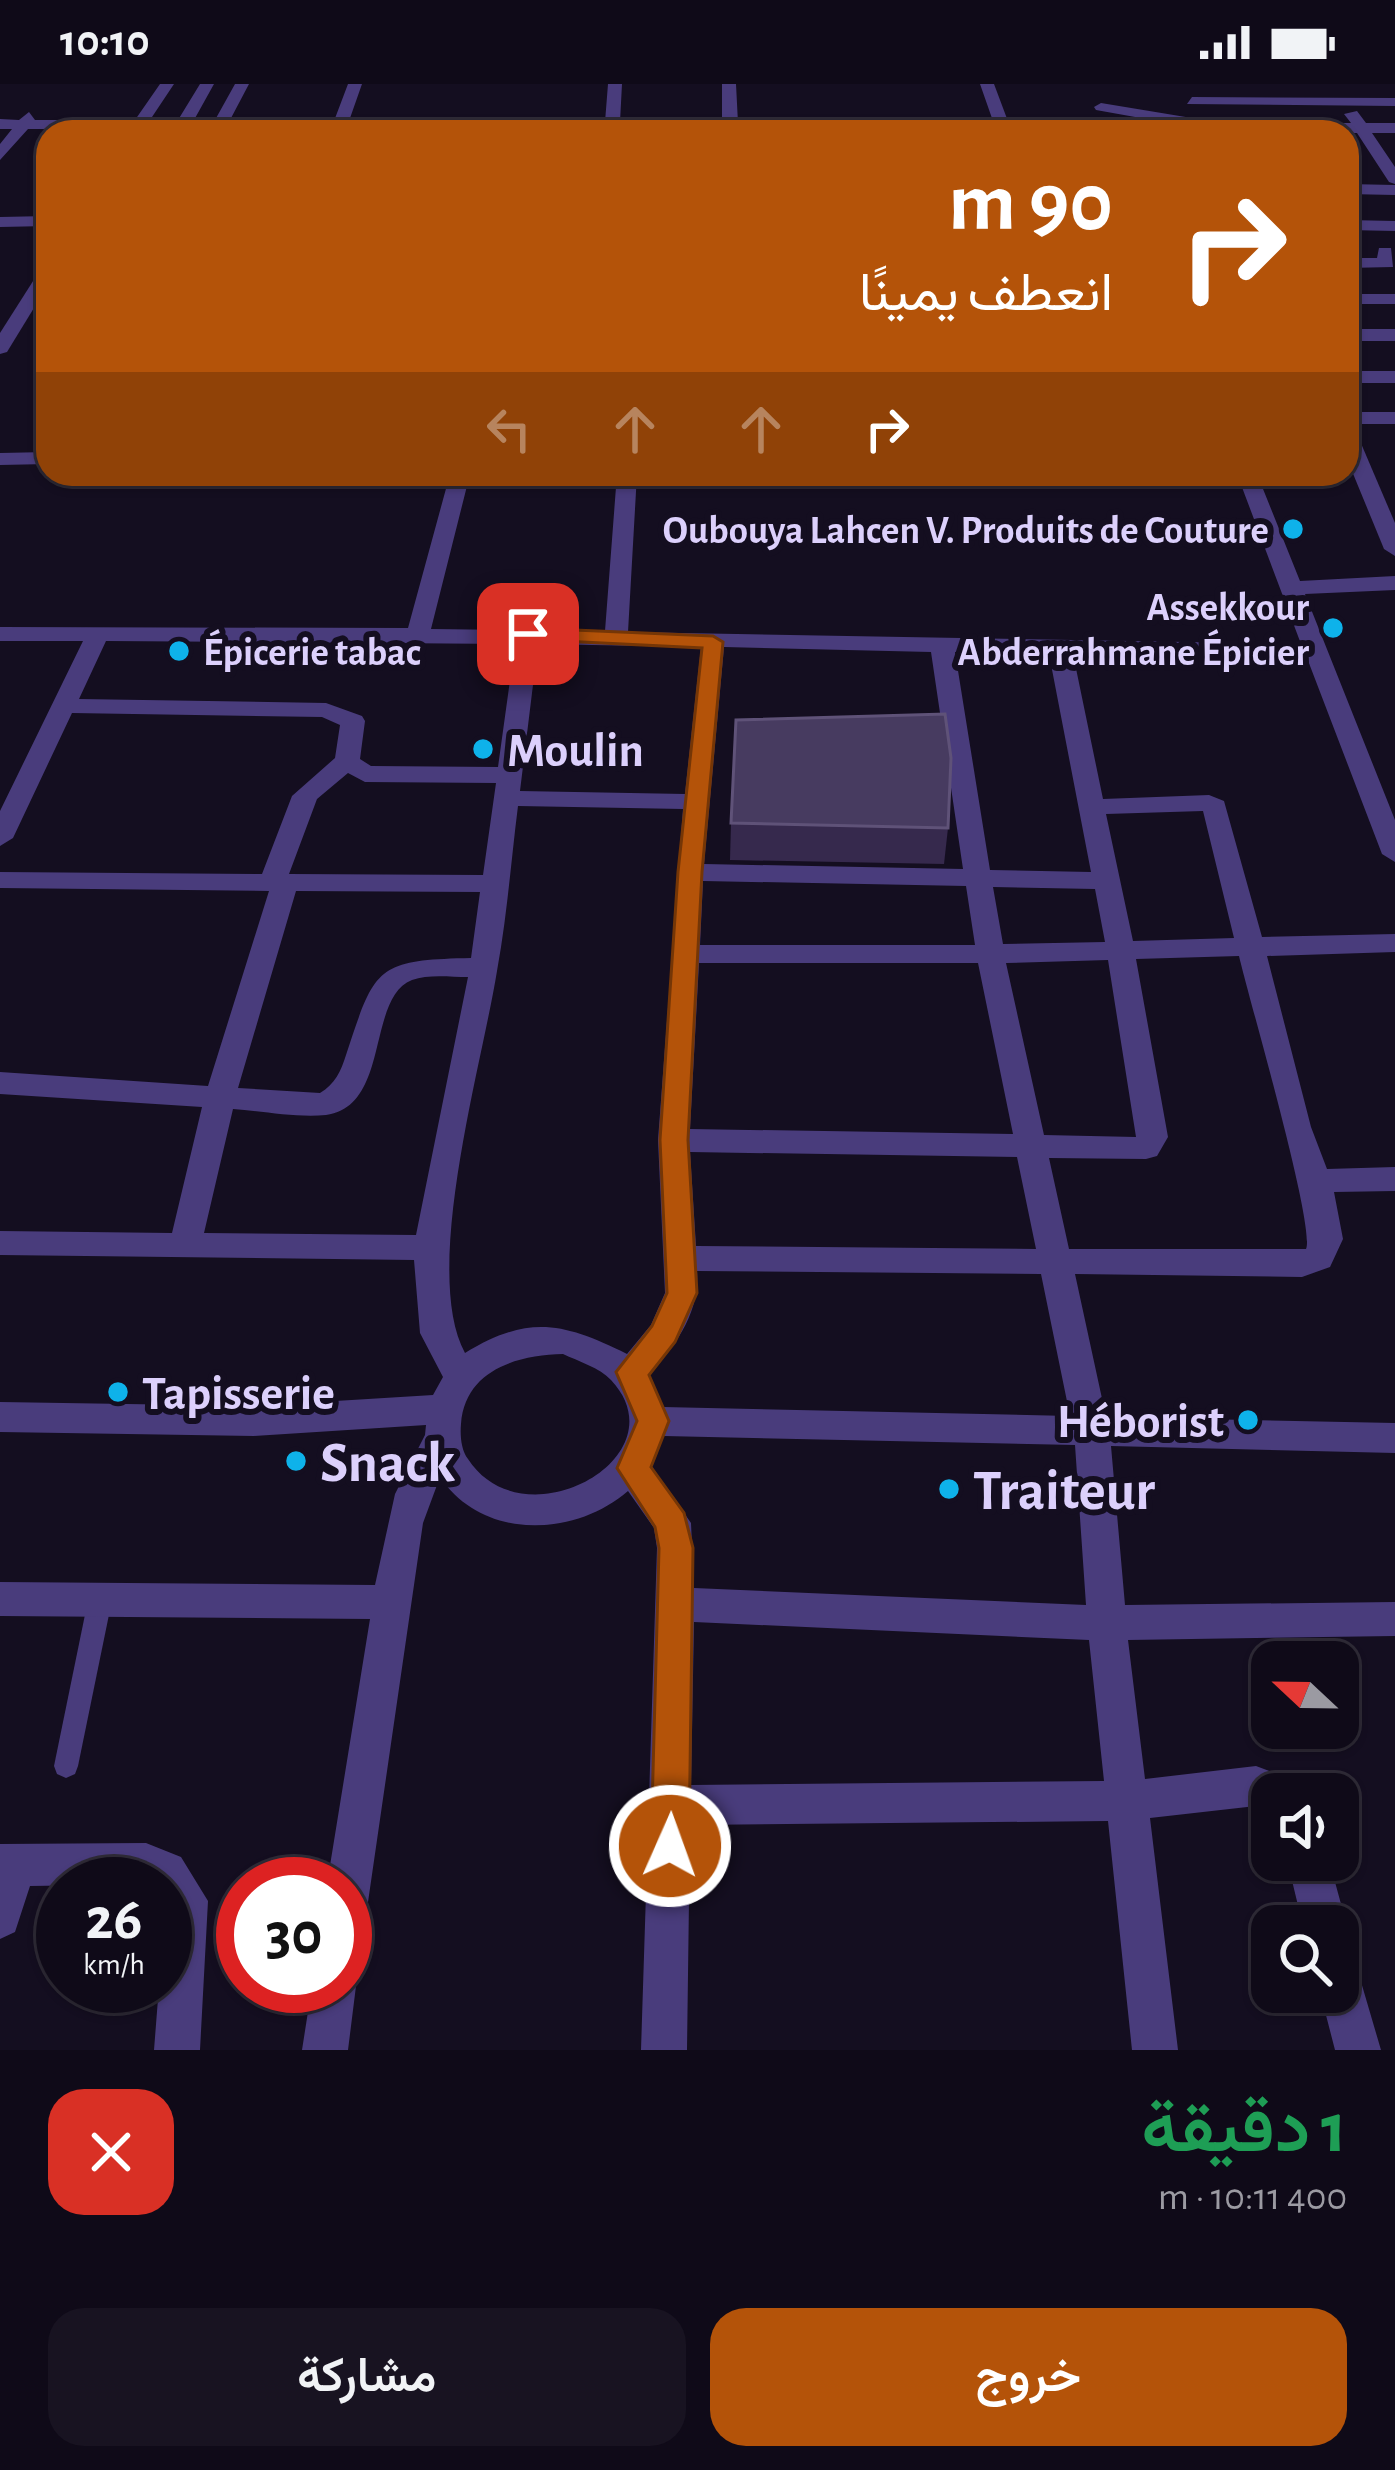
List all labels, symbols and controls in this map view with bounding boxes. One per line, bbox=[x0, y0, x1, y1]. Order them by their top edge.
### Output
text: 10:10 bbox=[60, 19, 150, 64]
text: 90 m bbox=[948, 162, 1113, 246]
icon: right bbox=[1155, 168, 1311, 324]
text: انعطف يمينًا bbox=[859, 267, 1113, 321]
icon: left bbox=[476, 396, 542, 462]
icon: ahead bbox=[602, 396, 668, 462]
icon: ahead bbox=[728, 396, 794, 462]
icon: right bbox=[854, 396, 920, 462]
place label: Oubouya Lahcen V. Produits de Couture bbox=[663, 512, 1269, 551]
marker: Oubouya Lahcen V. Produits de Couture bbox=[1280, 516, 1306, 542]
pin bbox=[477, 583, 579, 685]
place label: Assekkour Abderrahmane Épicier bbox=[958, 589, 1309, 673]
icon: arrive bbox=[495, 601, 561, 667]
marker: Assekkour Abderrahmane Épicier bbox=[1320, 615, 1346, 641]
place label: Épicerie tabac bbox=[203, 629, 421, 673]
marker: Épicerie tabac bbox=[166, 638, 192, 664]
place label: Moulin bbox=[507, 728, 644, 776]
marker: Moulin bbox=[470, 736, 496, 762]
place label: Tapisserie bbox=[142, 1371, 335, 1419]
marker: Tapisserie bbox=[105, 1379, 131, 1405]
place label: Héborist bbox=[1057, 1399, 1224, 1447]
marker: Héborist bbox=[1235, 1407, 1261, 1433]
place label: Snack bbox=[320, 1435, 455, 1492]
marker: Snack bbox=[283, 1448, 309, 1474]
place label: Traiteur bbox=[973, 1463, 1155, 1520]
marker: Traiteur bbox=[936, 1476, 962, 1502]
north arrow bbox=[1251, 1641, 1359, 1749]
map controls bbox=[1251, 1641, 1359, 2013]
button: sound bbox=[1251, 1773, 1359, 1881]
position arrow bbox=[607, 1783, 733, 1909]
speed limit sign: 30 bbox=[216, 1857, 372, 2013]
text: 26 bbox=[85, 1890, 143, 1950]
button: search bbox=[1251, 1905, 1359, 2013]
text: km/h bbox=[83, 1950, 145, 1980]
button: close bbox=[48, 2089, 174, 2215]
text: 1 دقيقة bbox=[1141, 2093, 1347, 2165]
text: 400 m · 10:11 bbox=[1158, 2178, 1347, 2217]
button: مشاركة bbox=[48, 2308, 686, 2446]
button: خروج bbox=[710, 2308, 1347, 2446]

